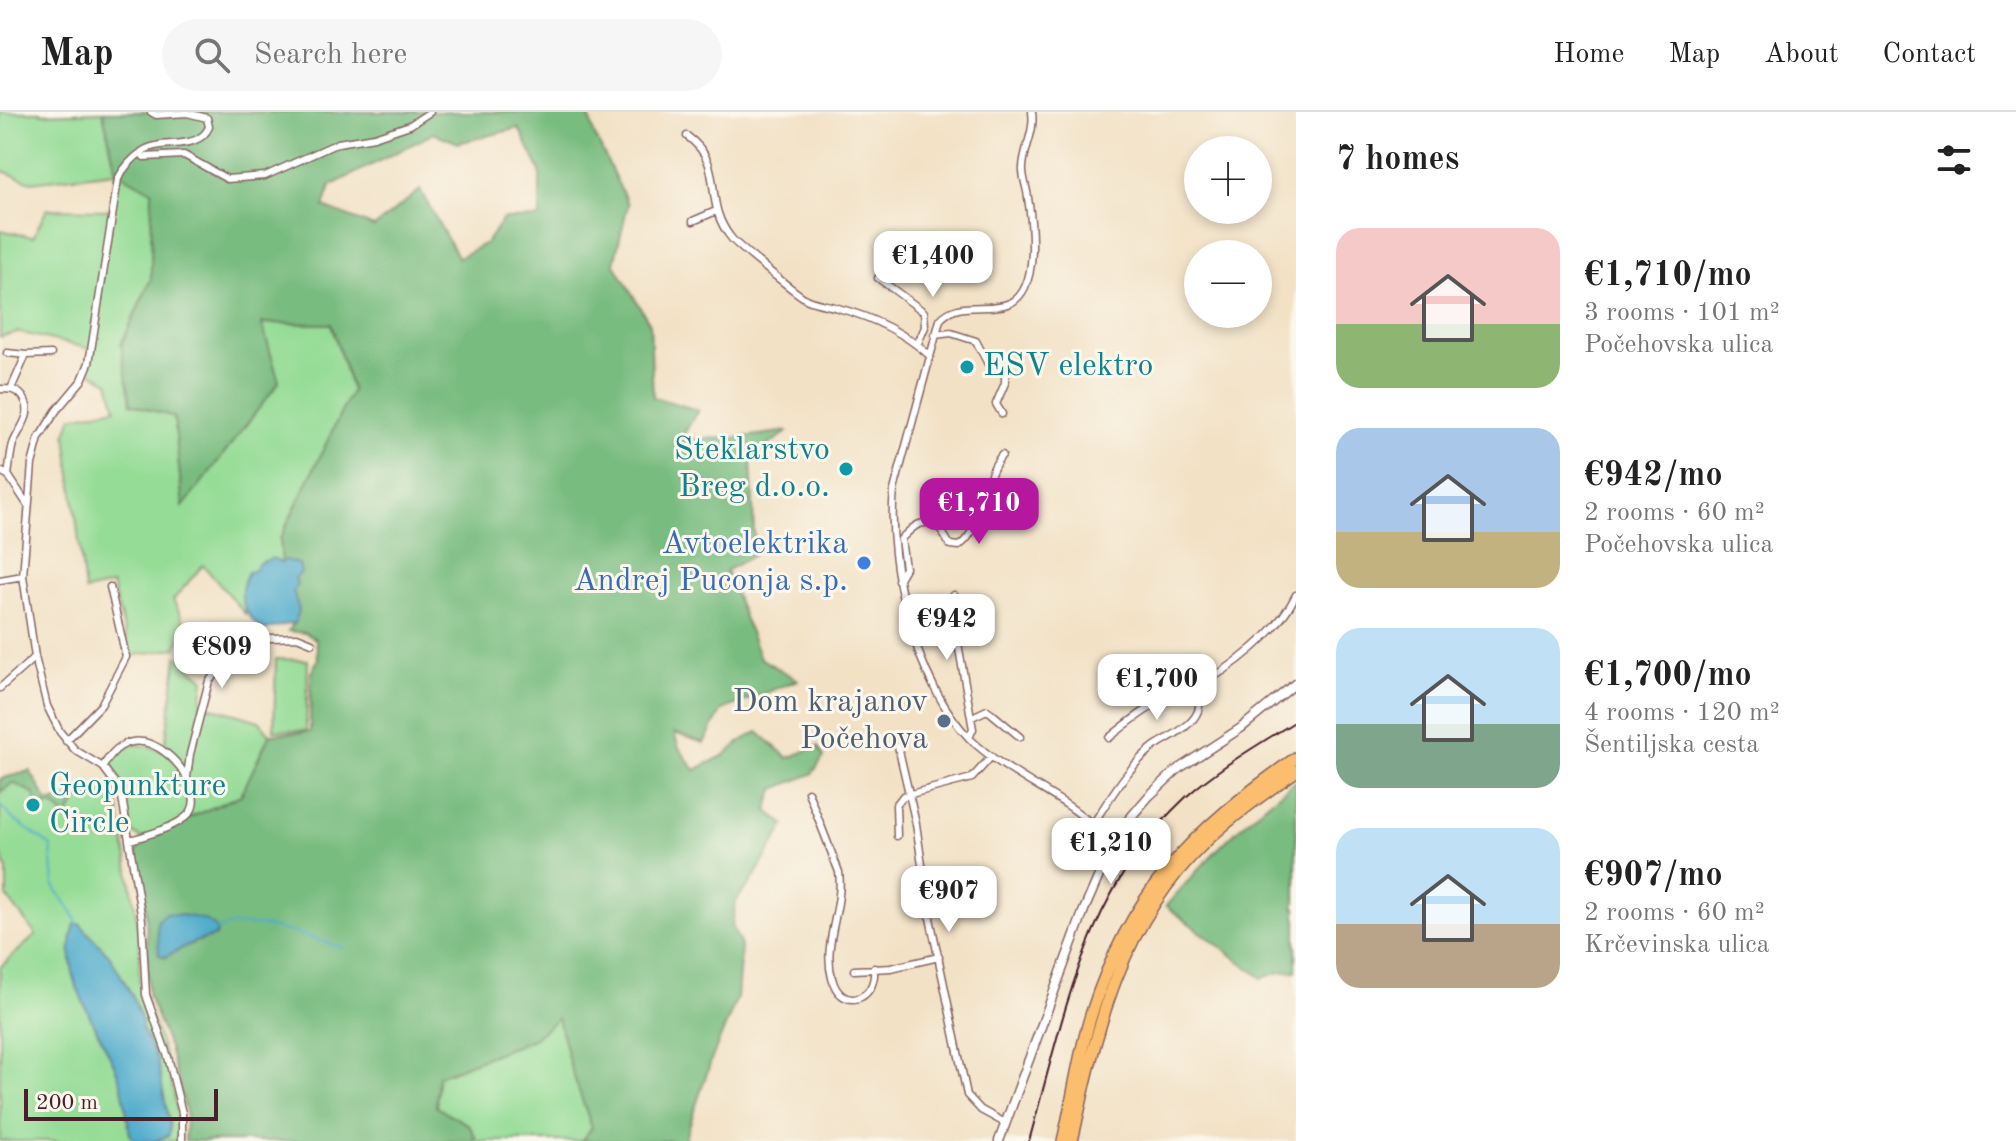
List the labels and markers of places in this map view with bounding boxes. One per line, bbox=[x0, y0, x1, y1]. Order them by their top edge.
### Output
pin: €1,400 bbox=[868, 231, 998, 299]
place label: ESV elektro bbox=[983, 351, 1154, 383]
marker: ESV elektro bbox=[958, 358, 976, 376]
place label: Steklarstvo Breg d.o.o. bbox=[674, 435, 830, 504]
marker: Steklarstvo Breg d.o.o. bbox=[837, 460, 855, 478]
pin: €1,710 bbox=[914, 478, 1044, 546]
place label: Avtoelektrika Andrej Puconja s.p. bbox=[573, 529, 848, 598]
marker: Avtoelektrika Andrej Puconja s.p. bbox=[855, 554, 873, 572]
pin: €942 bbox=[900, 594, 994, 662]
pin: €809 bbox=[175, 622, 269, 690]
pin: €1,700 bbox=[1092, 654, 1222, 722]
place label: Dom krajanov Počehova bbox=[732, 687, 928, 756]
marker: Dom krajanov Počehova bbox=[935, 712, 953, 730]
place label: Geopunkture Circle bbox=[49, 771, 226, 840]
marker: Geopunkture Circle bbox=[24, 796, 42, 814]
pin: €1,210 bbox=[1046, 818, 1176, 886]
pin: €907 bbox=[902, 866, 996, 934]

